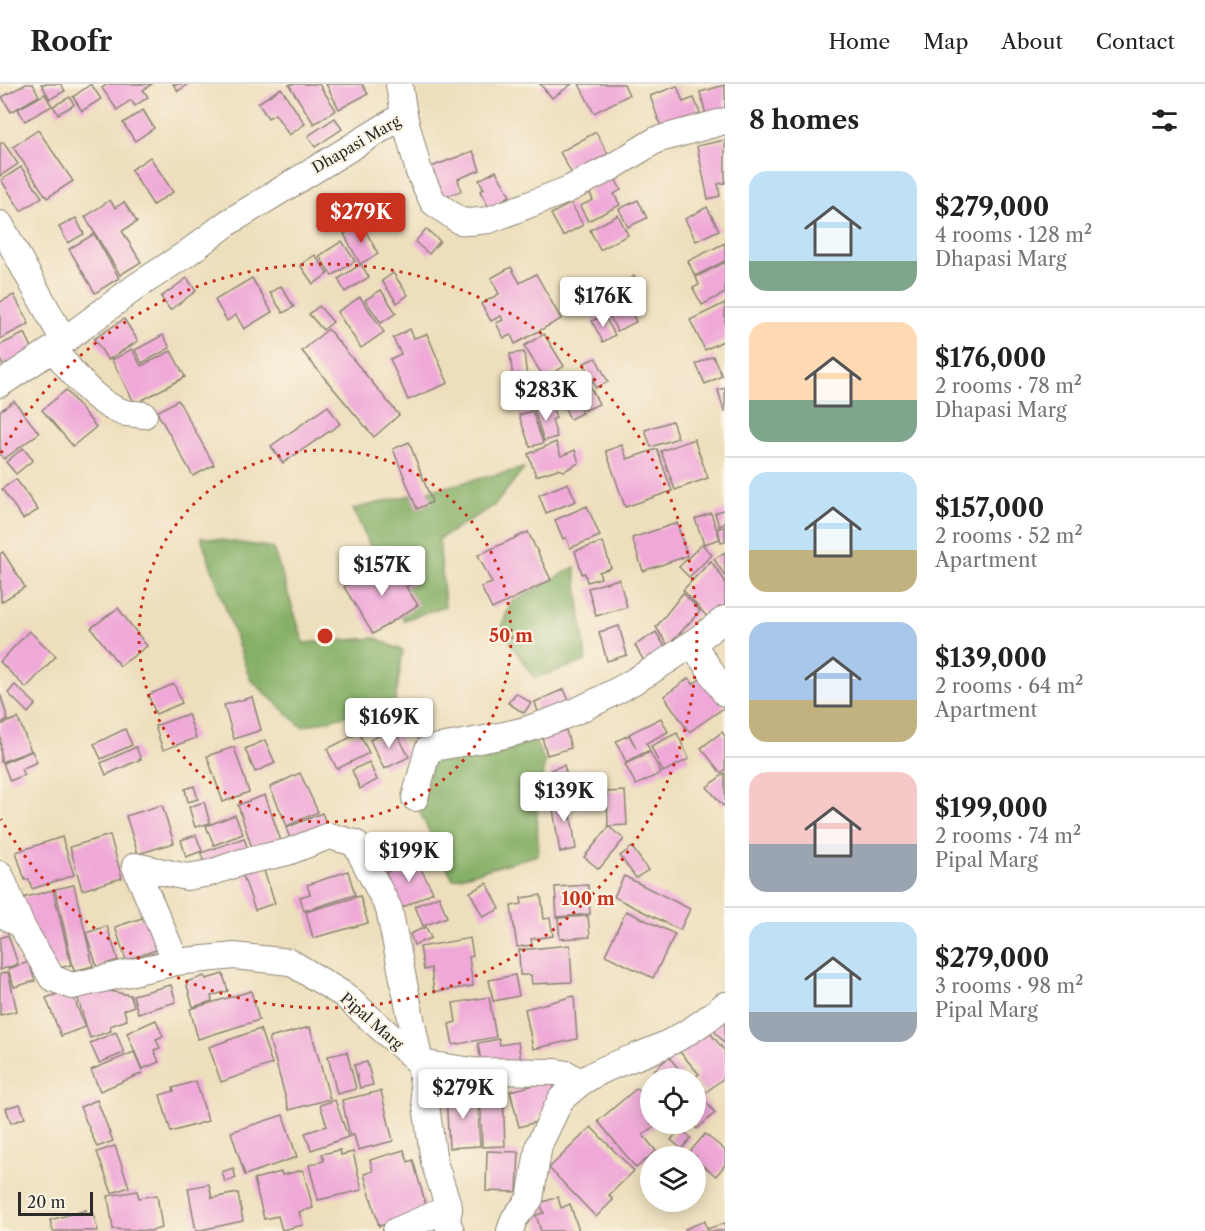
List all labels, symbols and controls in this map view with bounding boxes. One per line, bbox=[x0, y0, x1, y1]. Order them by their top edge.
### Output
text: Roofr bbox=[30, 24, 112, 58]
text: Home bbox=[829, 29, 890, 54]
text: Map bbox=[923, 29, 968, 54]
text: About bbox=[1001, 29, 1063, 54]
text: Contact bbox=[1096, 29, 1175, 54]
text: 8 homes bbox=[749, 104, 859, 136]
icon: filters bbox=[1148, 104, 1181, 137]
street label: Dhapasi Marg bbox=[309, 111, 404, 177]
text: $279,000 bbox=[935, 191, 1049, 223]
pin: $279K bbox=[319, 193, 403, 244]
icon: home bbox=[797, 195, 869, 267]
text: $279K bbox=[330, 200, 392, 224]
text: 4 rooms · 128 m² bbox=[935, 223, 1092, 247]
text: Dhapasi Marg bbox=[935, 247, 1067, 271]
pin: $176K bbox=[561, 277, 645, 328]
text: $176K bbox=[574, 284, 632, 308]
text: $176,000 bbox=[935, 342, 1046, 374]
icon: home bbox=[797, 346, 869, 418]
pin: $283K bbox=[504, 371, 588, 422]
text: 2 rooms · 78 m² bbox=[935, 374, 1082, 398]
text: $283K bbox=[515, 378, 577, 402]
text: Dhapasi Marg bbox=[935, 398, 1067, 422]
text: $157,000 bbox=[935, 492, 1044, 524]
icon: home bbox=[797, 496, 869, 568]
text: 2 rooms · 52 m² bbox=[935, 524, 1083, 548]
pin: $157K bbox=[340, 546, 424, 597]
text: Apartment bbox=[935, 548, 1038, 572]
text: $157K bbox=[353, 553, 411, 577]
text: 50 m bbox=[489, 625, 533, 647]
centre of rings bbox=[315, 626, 335, 646]
text: $139,000 bbox=[935, 642, 1047, 674]
icon: home bbox=[797, 646, 869, 718]
text: 2 rooms · 64 m² bbox=[935, 674, 1084, 698]
pin: $169K bbox=[347, 698, 431, 749]
text: Apartment bbox=[935, 698, 1038, 722]
text: $169K bbox=[359, 705, 419, 729]
pin: $139K bbox=[522, 772, 606, 823]
text: $139K bbox=[534, 779, 594, 803]
text: $199,000 bbox=[935, 792, 1048, 824]
icon: home bbox=[797, 796, 869, 868]
text: 2 rooms · 74 m² bbox=[935, 824, 1081, 848]
pin: $199K bbox=[367, 832, 451, 883]
text: $199K bbox=[379, 839, 439, 863]
text: Pipal Marg bbox=[935, 848, 1038, 872]
text: 100 m bbox=[561, 888, 615, 910]
text: $279,000 bbox=[935, 942, 1049, 974]
icon: home bbox=[797, 946, 869, 1018]
text: 3 rooms · 98 m² bbox=[935, 974, 1083, 998]
street label: Pipal Marg bbox=[337, 989, 407, 1054]
text: Pipal Marg bbox=[935, 998, 1038, 1022]
map controls bbox=[640, 1068, 706, 1212]
button: locate bbox=[640, 1068, 706, 1134]
pin: $279K bbox=[421, 1069, 505, 1120]
text: $279K bbox=[432, 1076, 494, 1100]
button: layers bbox=[640, 1146, 706, 1212]
scale bar bbox=[18, 1189, 93, 1216]
text: 20 m bbox=[27, 1192, 66, 1212]

